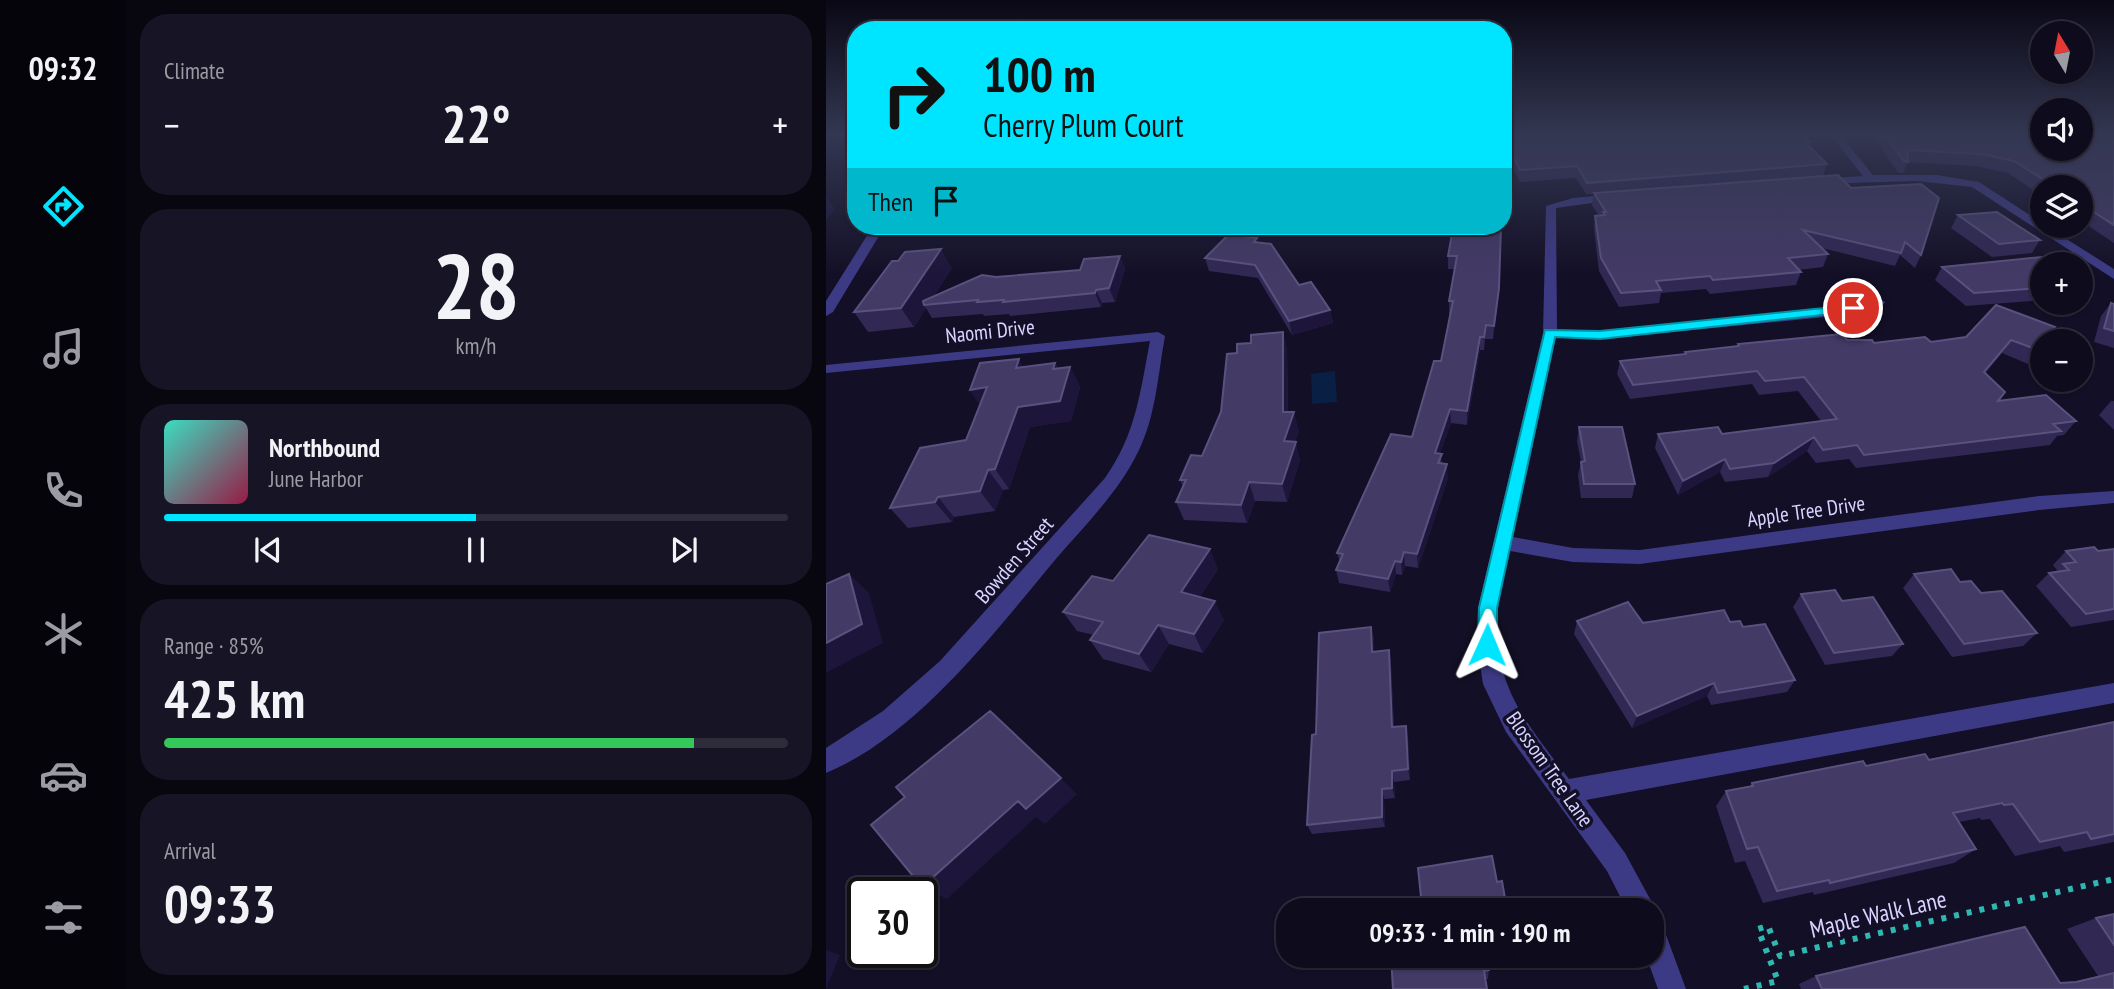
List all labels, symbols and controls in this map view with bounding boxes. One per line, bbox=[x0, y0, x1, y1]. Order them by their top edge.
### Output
north arrow bbox=[2030, 21, 2093, 84]
map controls bbox=[2030, 21, 2093, 392]
text: 100 m bbox=[983, 42, 1096, 106]
text: 09:32 bbox=[28, 47, 98, 89]
icon: right bbox=[868, 49, 959, 140]
text: Climate bbox=[164, 56, 225, 85]
text: 22° bbox=[442, 90, 510, 157]
button: sound bbox=[2030, 98, 2093, 161]
text: − bbox=[164, 100, 180, 149]
text: + bbox=[772, 100, 788, 149]
text: Cherry Plum Court bbox=[983, 104, 1184, 146]
button: layers bbox=[2030, 175, 2093, 238]
icon: directions bbox=[39, 182, 88, 231]
icon: arrive bbox=[927, 182, 965, 220]
text: Then bbox=[868, 185, 913, 218]
text: 28 bbox=[433, 226, 520, 344]
button: + bbox=[2030, 252, 2093, 315]
pin bbox=[1823, 278, 1883, 338]
icon: arrive bbox=[1834, 289, 1872, 327]
street label: Naomi Drive bbox=[944, 313, 1036, 349]
icon: music bbox=[39, 324, 88, 373]
button: − bbox=[2030, 329, 2093, 392]
text: km/h bbox=[456, 331, 496, 360]
text: Northbound bbox=[269, 431, 380, 464]
text: June Harbor bbox=[269, 464, 363, 493]
icon: phone bbox=[39, 466, 88, 515]
street label: Apple Tree Drive bbox=[1745, 489, 1867, 533]
street label: Bowden Street bbox=[969, 511, 1059, 609]
icon: previous bbox=[249, 531, 287, 569]
icon: pause bbox=[457, 531, 495, 569]
icon: next bbox=[665, 531, 703, 569]
position arrow bbox=[1450, 608, 1524, 682]
icon: climate bbox=[39, 609, 88, 658]
text: Range · 85% bbox=[164, 631, 264, 660]
text: 425 km bbox=[164, 665, 305, 732]
street label: Blossom Tree Lane bbox=[1500, 706, 1600, 832]
icon: car bbox=[39, 751, 88, 800]
text: Arrival bbox=[164, 836, 216, 865]
text: 09:33 bbox=[164, 870, 276, 937]
speed limit sign: 30 bbox=[847, 877, 938, 968]
street label: Maple Walk Lane bbox=[1807, 883, 1949, 945]
icon: filters bbox=[39, 893, 88, 942]
text: 09:33 · 1 min · 190 m bbox=[1370, 916, 1570, 949]

